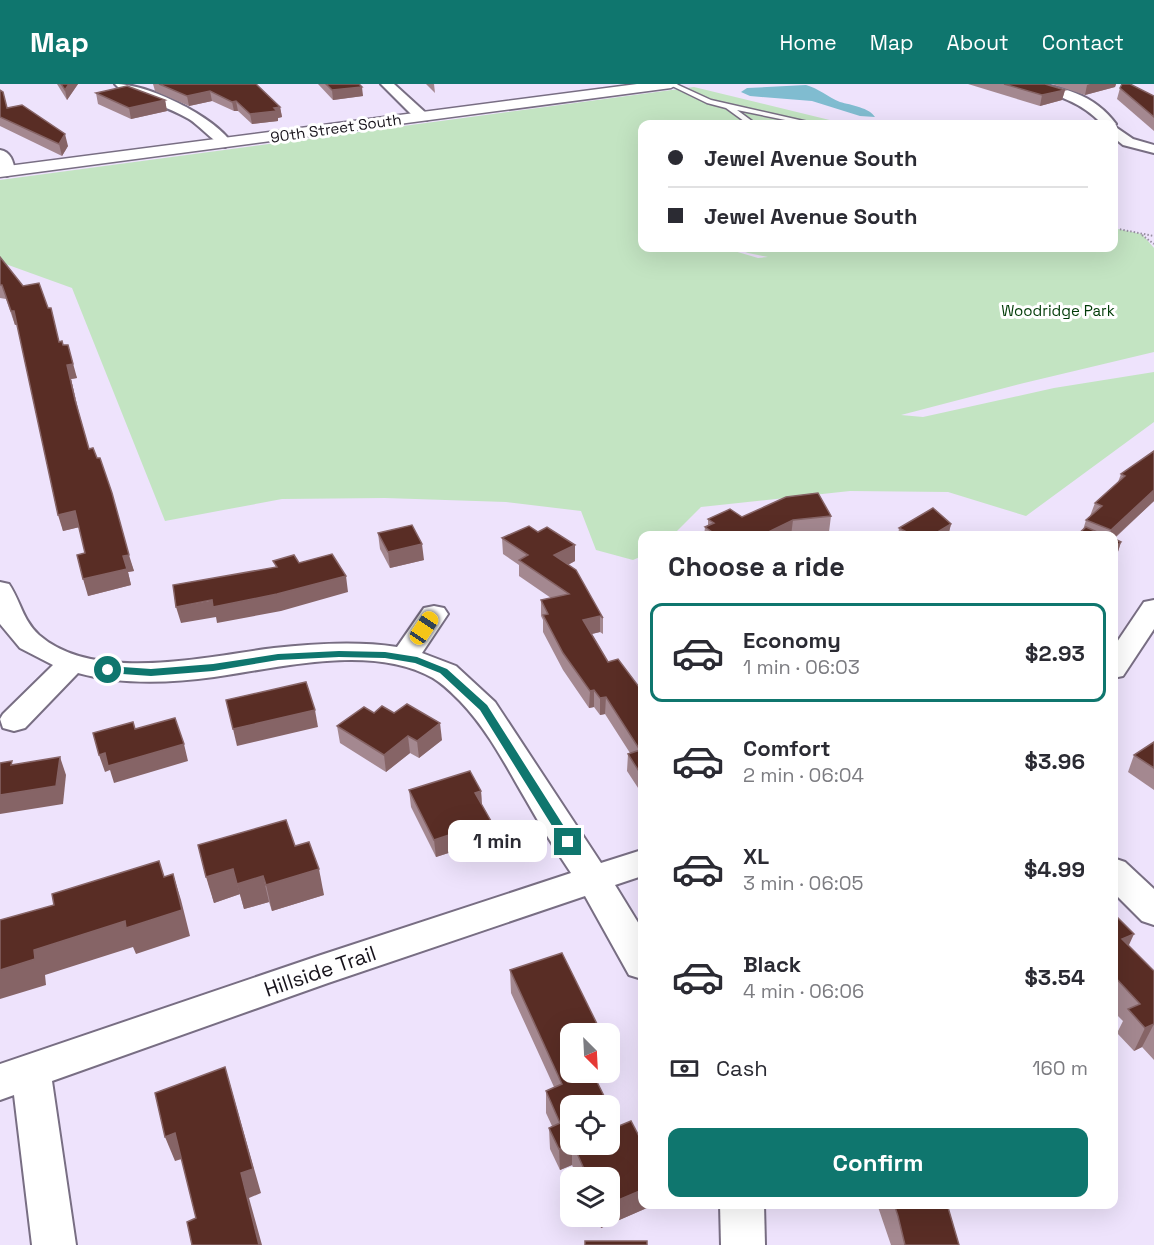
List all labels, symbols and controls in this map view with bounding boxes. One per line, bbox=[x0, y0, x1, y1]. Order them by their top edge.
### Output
text: Map bbox=[30, 24, 89, 60]
text: Home bbox=[779, 29, 837, 56]
text: Map bbox=[870, 29, 914, 56]
text: About bbox=[947, 29, 1009, 56]
text: Contact bbox=[1042, 29, 1124, 56]
street label: 90th Street South bbox=[269, 109, 403, 147]
text: Jewel Avenue South bbox=[704, 144, 918, 172]
text: Jewel Avenue South bbox=[704, 202, 918, 230]
park label: Woodridge Park bbox=[1001, 301, 1115, 320]
text: Choose a ride bbox=[668, 549, 845, 584]
car bbox=[406, 608, 442, 648]
icon: car bbox=[671, 626, 725, 680]
text: Economy bbox=[743, 626, 841, 654]
text: $2.93 bbox=[1025, 639, 1085, 667]
text: 1 min · 06:03 bbox=[743, 654, 860, 680]
route start bbox=[94, 656, 121, 683]
icon: car bbox=[671, 734, 725, 788]
text: Comfort bbox=[743, 734, 831, 762]
text: $3.96 bbox=[1025, 747, 1085, 775]
text: 2 min · 06:04 bbox=[743, 762, 864, 788]
callout: 1 min bbox=[448, 821, 547, 863]
text: 1 min bbox=[473, 828, 522, 854]
route end bbox=[554, 828, 581, 855]
icon: car bbox=[671, 842, 725, 896]
text: XL bbox=[743, 842, 769, 870]
text: $4.99 bbox=[1024, 855, 1085, 883]
text: 3 min · 06:05 bbox=[743, 870, 864, 896]
street label: Hillside Trail bbox=[260, 939, 380, 1003]
icon: car bbox=[671, 950, 725, 1004]
text: Black bbox=[743, 950, 801, 978]
text: $3.54 bbox=[1025, 963, 1085, 991]
text: 4 min · 06:06 bbox=[743, 978, 864, 1004]
north arrow bbox=[560, 1023, 620, 1083]
map controls bbox=[560, 1023, 620, 1227]
icon: cash bbox=[668, 1052, 701, 1085]
text: Cash bbox=[716, 1054, 768, 1082]
text: 160 m bbox=[1032, 1055, 1088, 1081]
button: locate bbox=[560, 1095, 620, 1155]
button: Confirm bbox=[668, 1128, 1088, 1197]
button: layers bbox=[560, 1167, 620, 1227]

